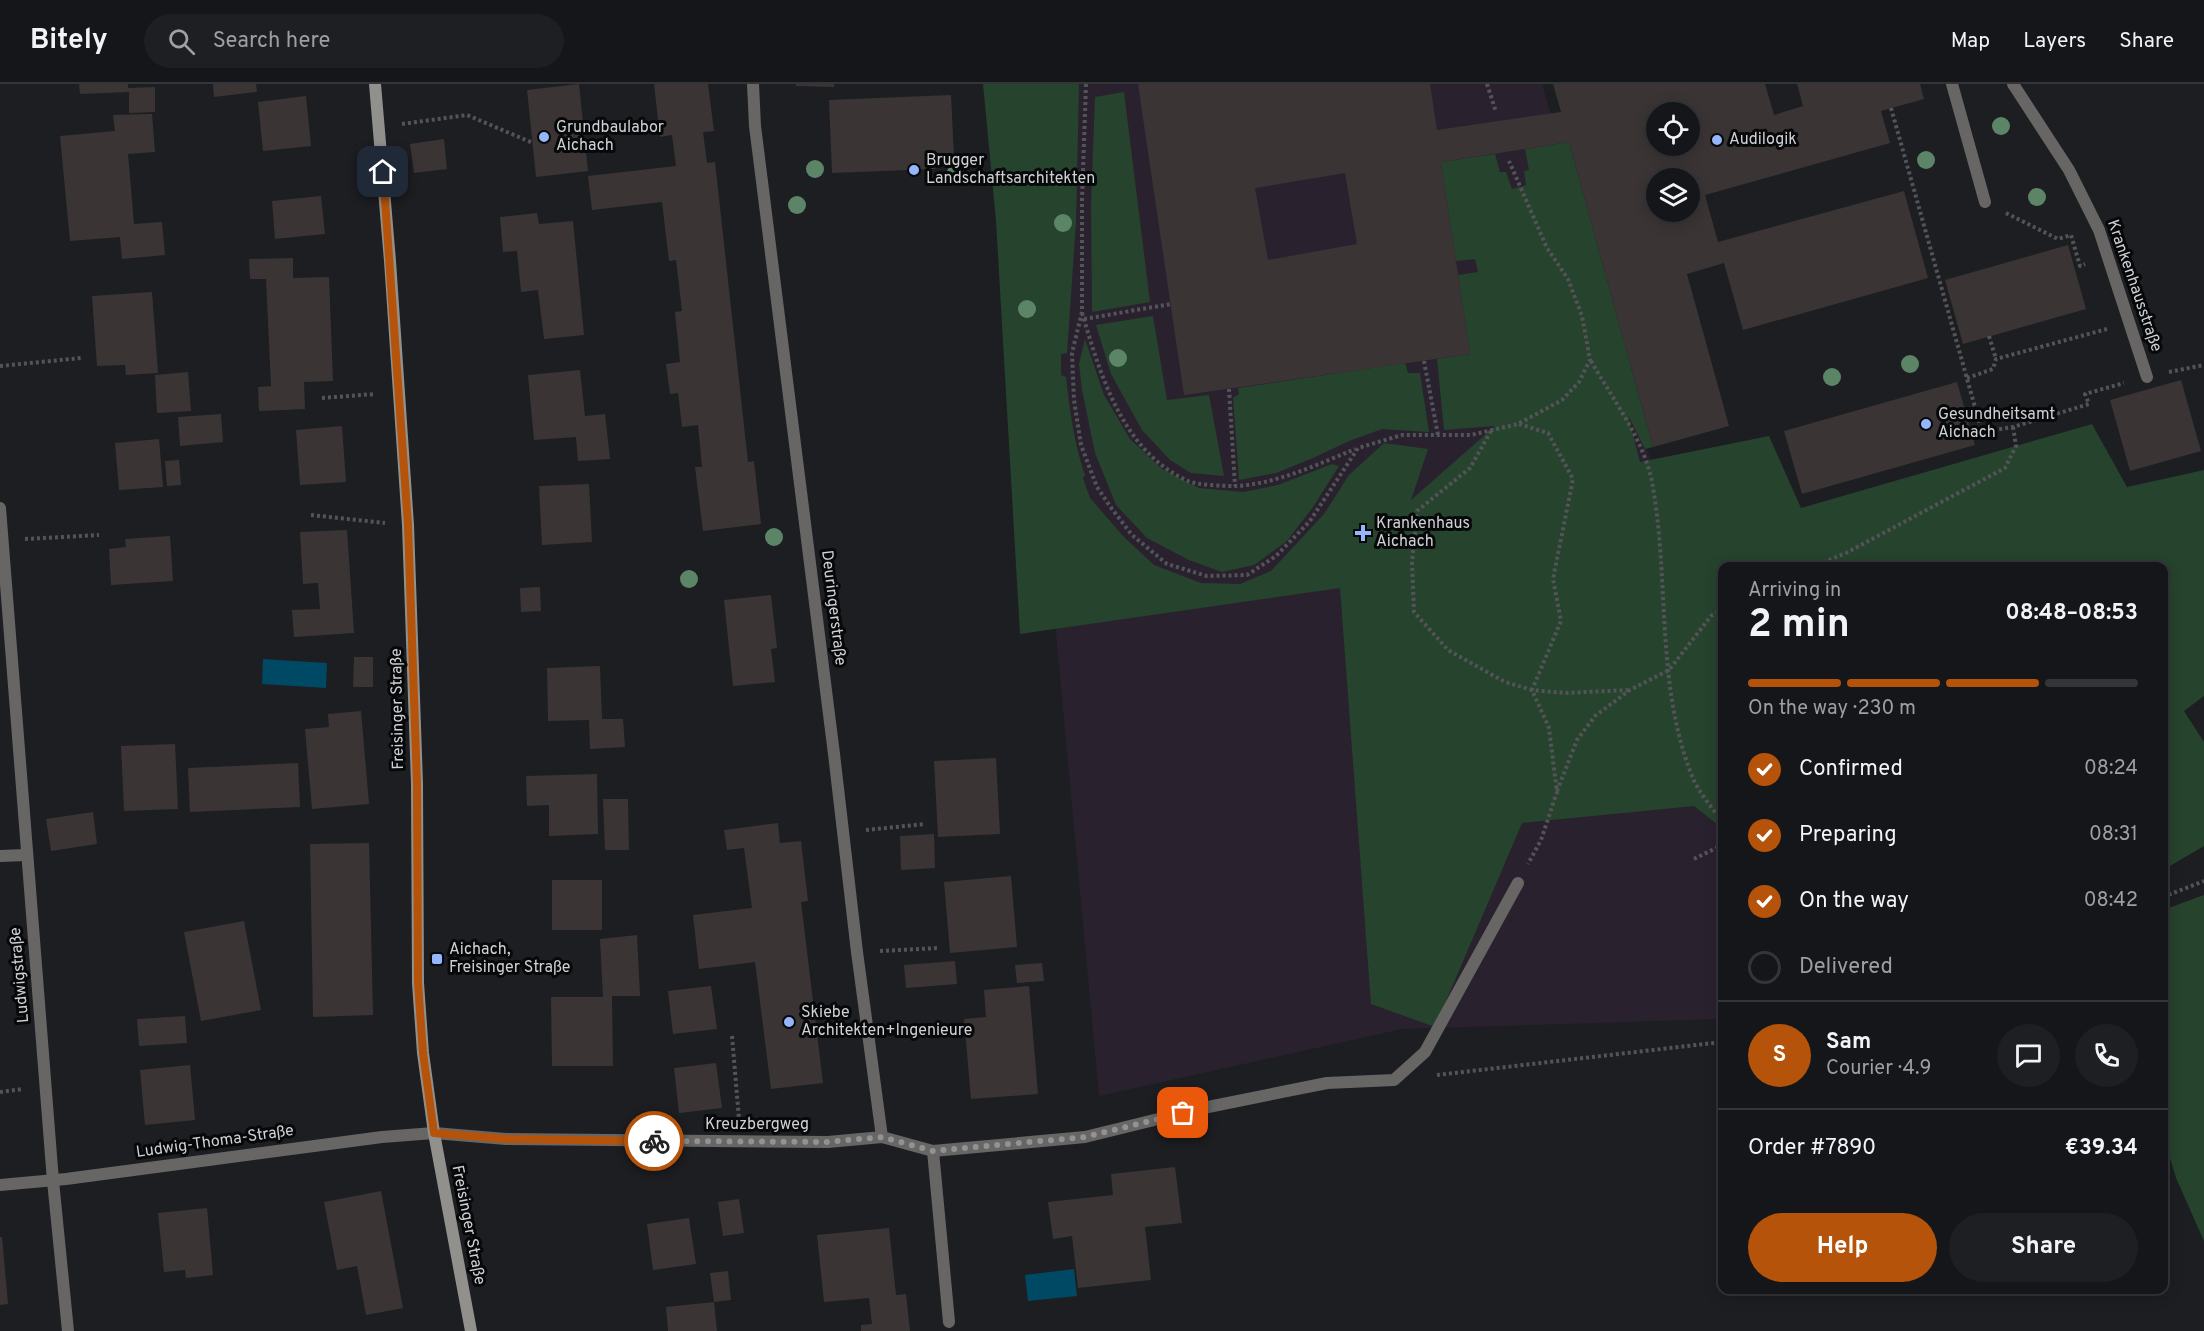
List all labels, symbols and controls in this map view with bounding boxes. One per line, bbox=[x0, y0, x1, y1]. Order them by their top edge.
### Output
search box bbox=[144, 14, 564, 68]
text: Bitely bbox=[30, 23, 108, 59]
icon: search bbox=[165, 25, 198, 58]
text: Search here bbox=[213, 28, 330, 55]
text: Map bbox=[1951, 28, 1990, 55]
text: Layers bbox=[2023, 28, 2086, 55]
text: Share bbox=[2119, 28, 2174, 55]
map controls bbox=[1646, 102, 1700, 222]
button: locate bbox=[1646, 102, 1700, 156]
place label: Grundbaulabor Aichach bbox=[556, 118, 664, 156]
marker: Grundbaulabor Aichach bbox=[537, 130, 551, 144]
place label: Audilogik bbox=[1729, 130, 1797, 150]
marker: Audilogik bbox=[1710, 133, 1724, 147]
pin bbox=[357, 146, 408, 197]
place label: Brugger Landschaftsarchitekten bbox=[926, 151, 1095, 189]
icon: home bbox=[366, 155, 399, 188]
marker: Brugger Landschaftsarchitekten bbox=[907, 163, 921, 177]
button: layers bbox=[1646, 168, 1700, 222]
street label: Krankenhausstraße bbox=[2102, 217, 2166, 355]
place label: Gesundheitsamt Aichach bbox=[1938, 405, 2055, 443]
marker: Gesundheitsamt Aichach bbox=[1919, 417, 1933, 431]
place label: Krankenhaus Aichach bbox=[1376, 514, 1470, 552]
marker: Krankenhaus Aichach bbox=[1354, 524, 1372, 542]
street label: Deuringerstraße bbox=[816, 549, 850, 667]
text: Arriving in bbox=[1748, 578, 1841, 604]
text: 08:48–08:53 bbox=[2005, 600, 2138, 627]
text: 2 min bbox=[1748, 602, 1850, 651]
street label: Freisinger Straße bbox=[387, 648, 409, 770]
text: On the way · 230 m bbox=[1748, 696, 1916, 722]
icon: check bbox=[1748, 753, 1781, 786]
text: Confirmed bbox=[1799, 756, 1903, 783]
text: 08:24 bbox=[2084, 756, 2138, 782]
icon: check bbox=[1748, 819, 1781, 852]
text: Preparing bbox=[1799, 822, 1897, 849]
text: 08:31 bbox=[2089, 822, 2138, 848]
icon: check bbox=[1748, 885, 1781, 918]
text: On the way bbox=[1799, 888, 1909, 915]
text: 08:42 bbox=[2084, 888, 2138, 914]
street label: Ludwigstraße bbox=[6, 926, 34, 1024]
place label: Aichach, Freisinger Straße bbox=[449, 940, 570, 978]
marker: Aichach, Freisinger Straße bbox=[430, 952, 444, 966]
text: Delivered bbox=[1799, 954, 1893, 981]
place label: Skiebe Architekten+Ingenieure bbox=[801, 1003, 972, 1041]
marker: Skiebe Architekten+Ingenieure bbox=[782, 1015, 796, 1029]
button: chat bbox=[1997, 1024, 2060, 1087]
button: phone bbox=[2075, 1024, 2138, 1087]
text: Sam bbox=[1826, 1029, 1871, 1056]
text: S bbox=[1773, 1042, 1786, 1069]
text: Courier · 4.9 bbox=[1826, 1056, 1931, 1082]
pin bbox=[1157, 1087, 1208, 1138]
icon: bag bbox=[1166, 1096, 1199, 1129]
courier bbox=[624, 1111, 684, 1171]
street label: Kreuzbergweg bbox=[705, 1115, 809, 1135]
street label: Ludwig-Thoma-Straße bbox=[135, 1121, 295, 1163]
icon: bike bbox=[638, 1125, 671, 1158]
text: Order #7890 bbox=[1748, 1135, 1876, 1162]
text: €39.34 bbox=[2065, 1135, 2138, 1162]
street label: Freisinger Straße bbox=[447, 1164, 489, 1286]
button: Help bbox=[1748, 1213, 1937, 1282]
button: Share bbox=[1949, 1213, 2138, 1282]

